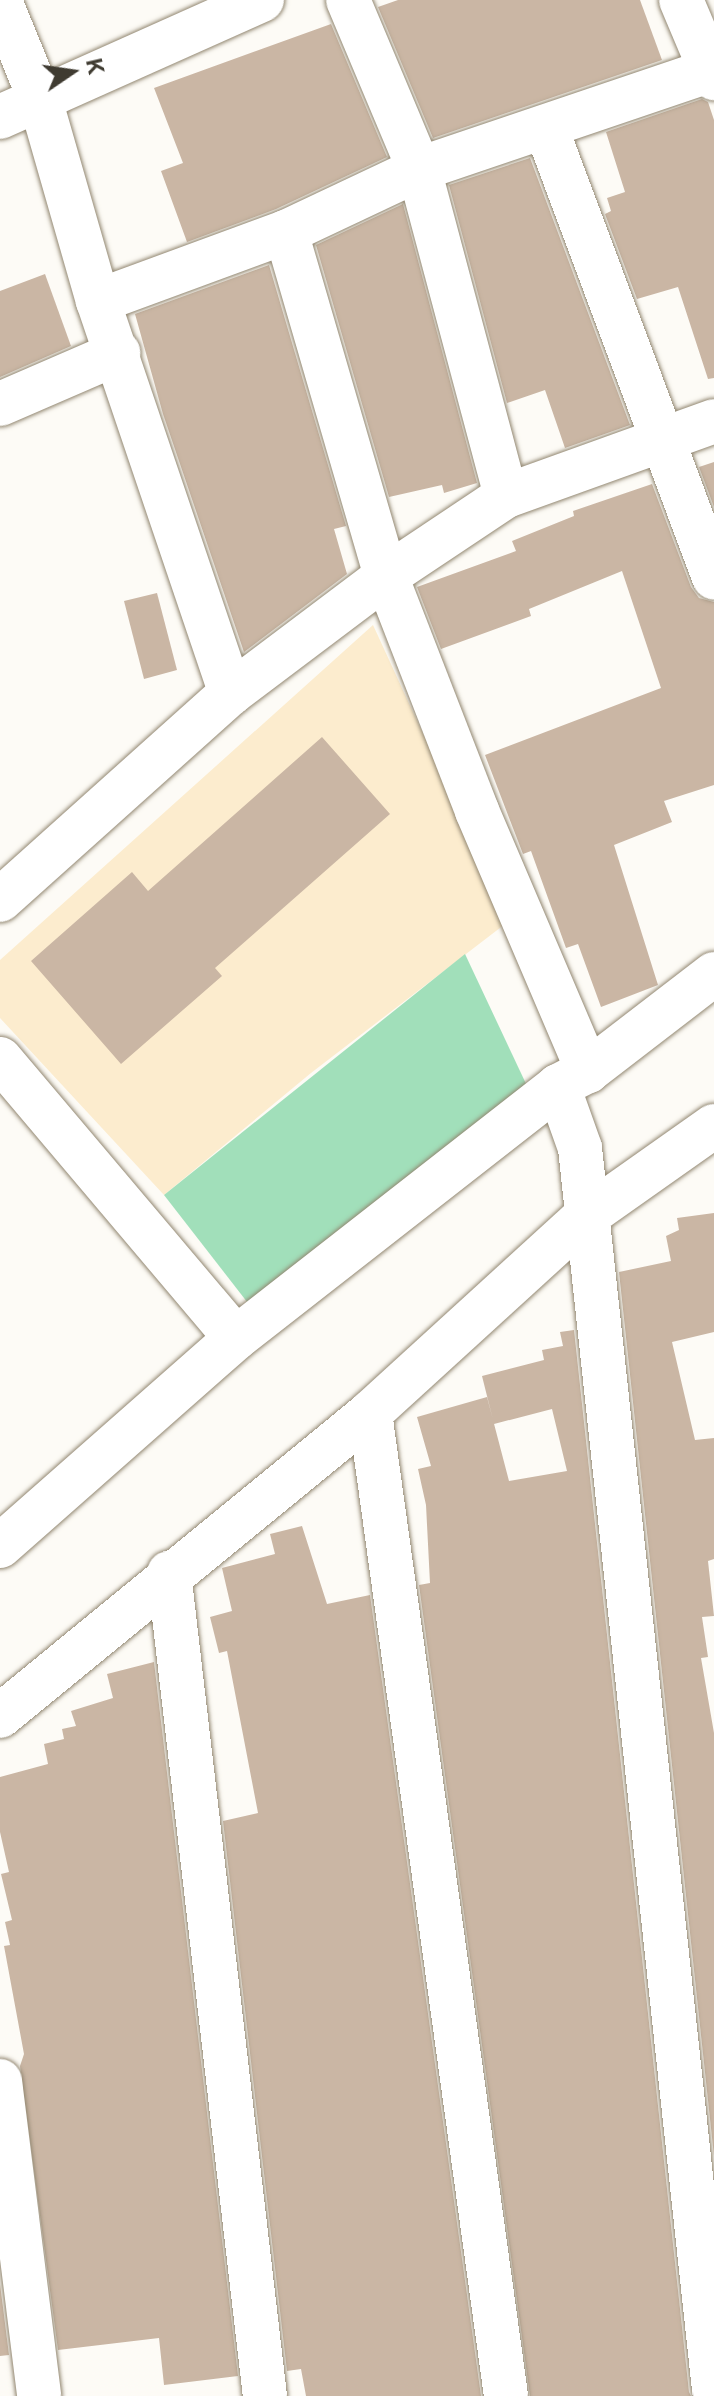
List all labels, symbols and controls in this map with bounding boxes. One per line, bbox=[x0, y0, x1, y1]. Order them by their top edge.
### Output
north arrow bbox=[32, 32, 112, 112]
text: K bbox=[81, 56, 110, 77]

